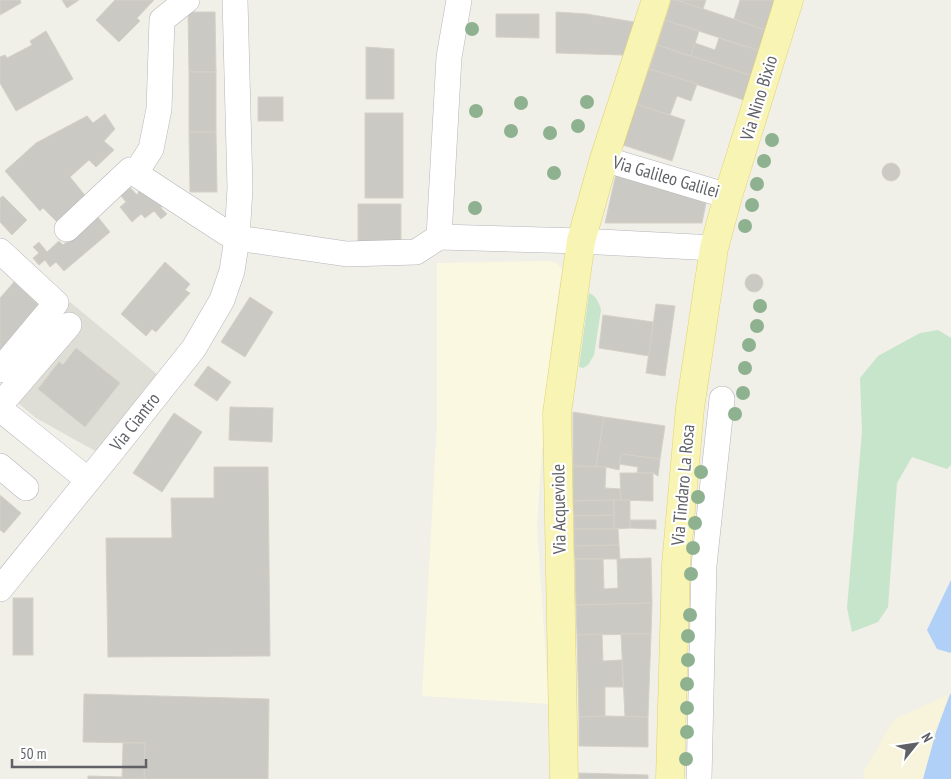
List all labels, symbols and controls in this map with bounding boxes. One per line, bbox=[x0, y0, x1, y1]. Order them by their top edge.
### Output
street label: Via Nino Bixio bbox=[734, 52, 782, 144]
street label: Via Galileo Galilei bbox=[609, 150, 722, 203]
street label: Via Ciantro bbox=[104, 388, 165, 456]
street label: Via Tindaro La Rosa bbox=[666, 423, 699, 547]
street label: Via Acqueviole bbox=[546, 464, 571, 555]
north arrow bbox=[891, 719, 941, 769]
text: N bbox=[918, 730, 937, 745]
scale bar bbox=[12, 736, 146, 768]
text: 50 m bbox=[20, 744, 46, 763]

